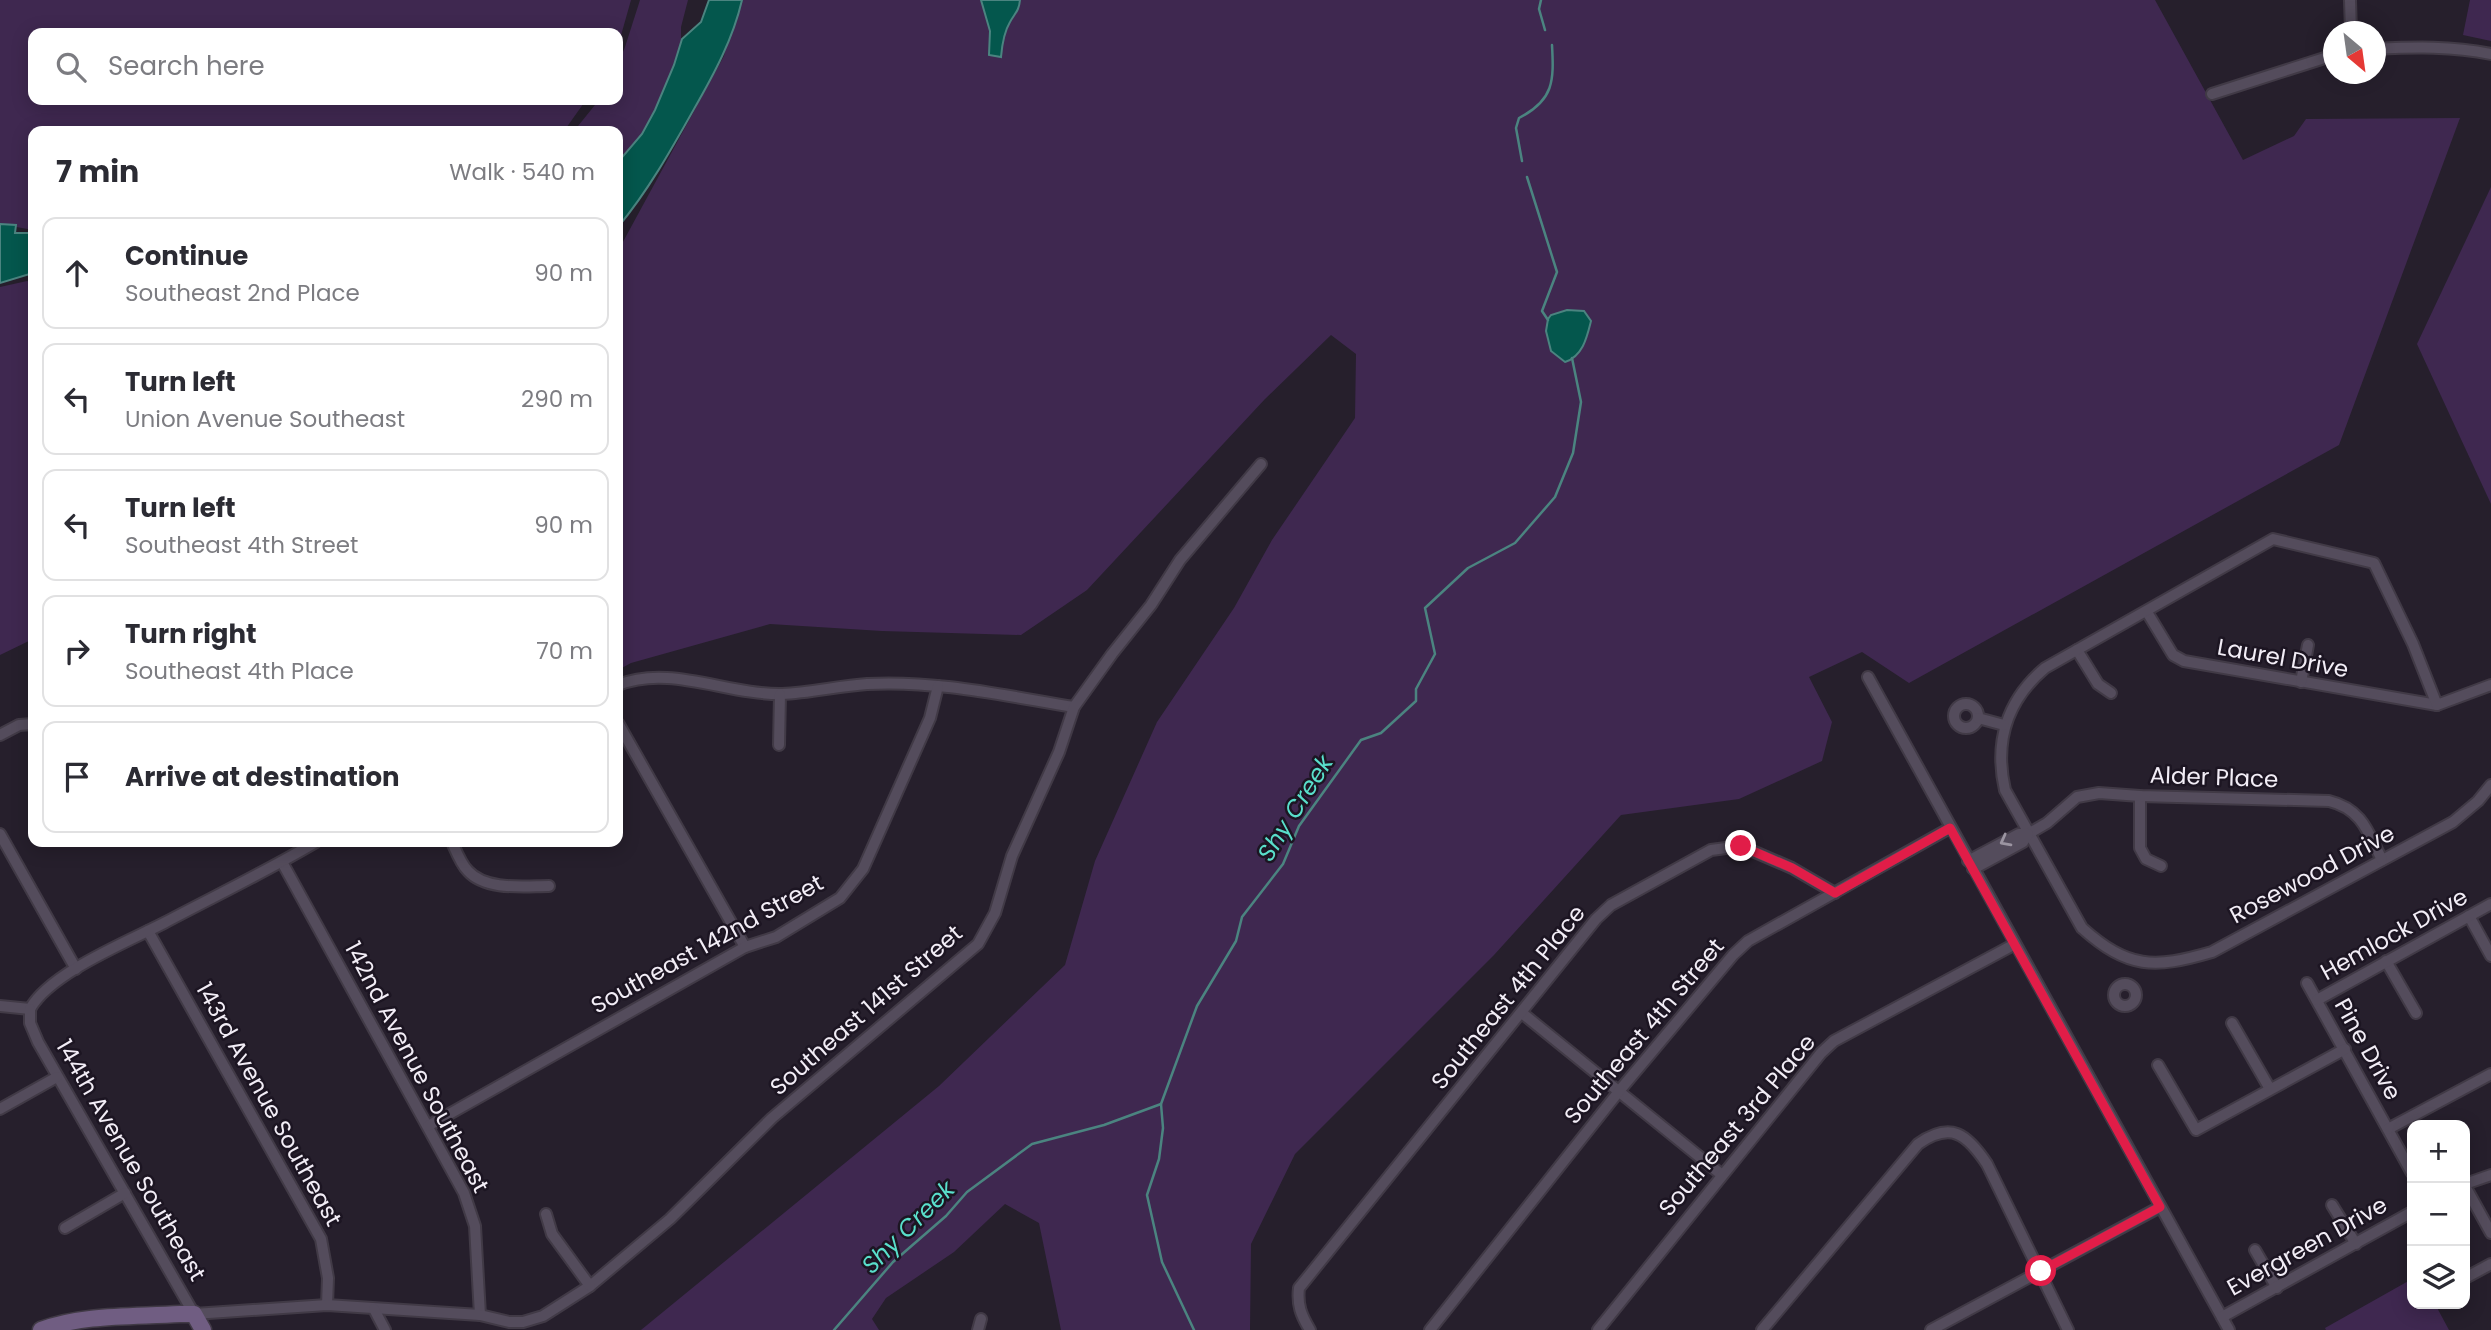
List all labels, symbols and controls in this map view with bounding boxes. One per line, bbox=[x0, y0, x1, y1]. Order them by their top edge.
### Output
north arrow bbox=[2323, 21, 2386, 84]
search box bbox=[28, 28, 623, 105]
icon: search bbox=[52, 48, 90, 86]
text: Search here bbox=[108, 48, 265, 84]
text: 7 min bbox=[56, 150, 139, 193]
text: Walk · 540 m bbox=[449, 156, 595, 188]
text: Continue bbox=[125, 238, 248, 274]
icon: ahead bbox=[58, 254, 96, 292]
text: 90 m bbox=[534, 257, 593, 289]
text: Southeast 2nd Place bbox=[125, 277, 360, 309]
text: Turn left bbox=[125, 364, 236, 400]
icon: left bbox=[58, 380, 96, 418]
text: 290 m bbox=[521, 383, 593, 415]
text: Union Avenue Southeast bbox=[125, 403, 405, 435]
text: Turn left bbox=[125, 490, 236, 526]
icon: left bbox=[58, 506, 96, 544]
text: 90 m bbox=[534, 509, 593, 541]
text: Southeast 4th Street bbox=[125, 529, 358, 561]
text: Turn right bbox=[125, 616, 257, 652]
street label: Laurel Drive bbox=[2215, 631, 2351, 685]
icon: right bbox=[58, 632, 96, 670]
text: 70 m bbox=[536, 635, 593, 667]
text: Southeast 4th Place bbox=[125, 655, 354, 687]
water label: Shy Creek bbox=[1249, 747, 1342, 867]
icon: arrive bbox=[58, 758, 96, 796]
text: Arrive at destination bbox=[125, 759, 400, 795]
street label: Alder Place bbox=[2149, 759, 2279, 795]
street label: Rosewood Drive bbox=[2224, 817, 2400, 931]
route end bbox=[1725, 830, 1756, 861]
one-way arrow bbox=[2000, 833, 2012, 847]
street label: Southeast 142nd Street bbox=[585, 867, 829, 1021]
street label: Hemlock Drive bbox=[2315, 880, 2473, 988]
street label: Southeast 4th Place bbox=[1424, 898, 1592, 1096]
street label: Southeast 141st Street bbox=[763, 917, 969, 1103]
street label: Southeast 4th Street bbox=[1557, 931, 1731, 1131]
street label: 142nd Avenue Southeast bbox=[337, 936, 497, 1198]
street label: 143rd Avenue Southeast bbox=[188, 976, 350, 1232]
street label: Pine Drive bbox=[2327, 992, 2409, 1106]
street label: Southeast 3rd Place bbox=[1651, 1027, 1823, 1223]
street label: 144th Avenue Southeast bbox=[49, 1033, 213, 1287]
map controls bbox=[2407, 1120, 2470, 1309]
button: + bbox=[2407, 1120, 2470, 1183]
water label: Shy Creek bbox=[854, 1172, 963, 1281]
button: − bbox=[2407, 1183, 2470, 1246]
street label: Evergreen Drive bbox=[2221, 1189, 2393, 1303]
button: layers bbox=[2407, 1246, 2470, 1309]
route start bbox=[2025, 1255, 2056, 1286]

